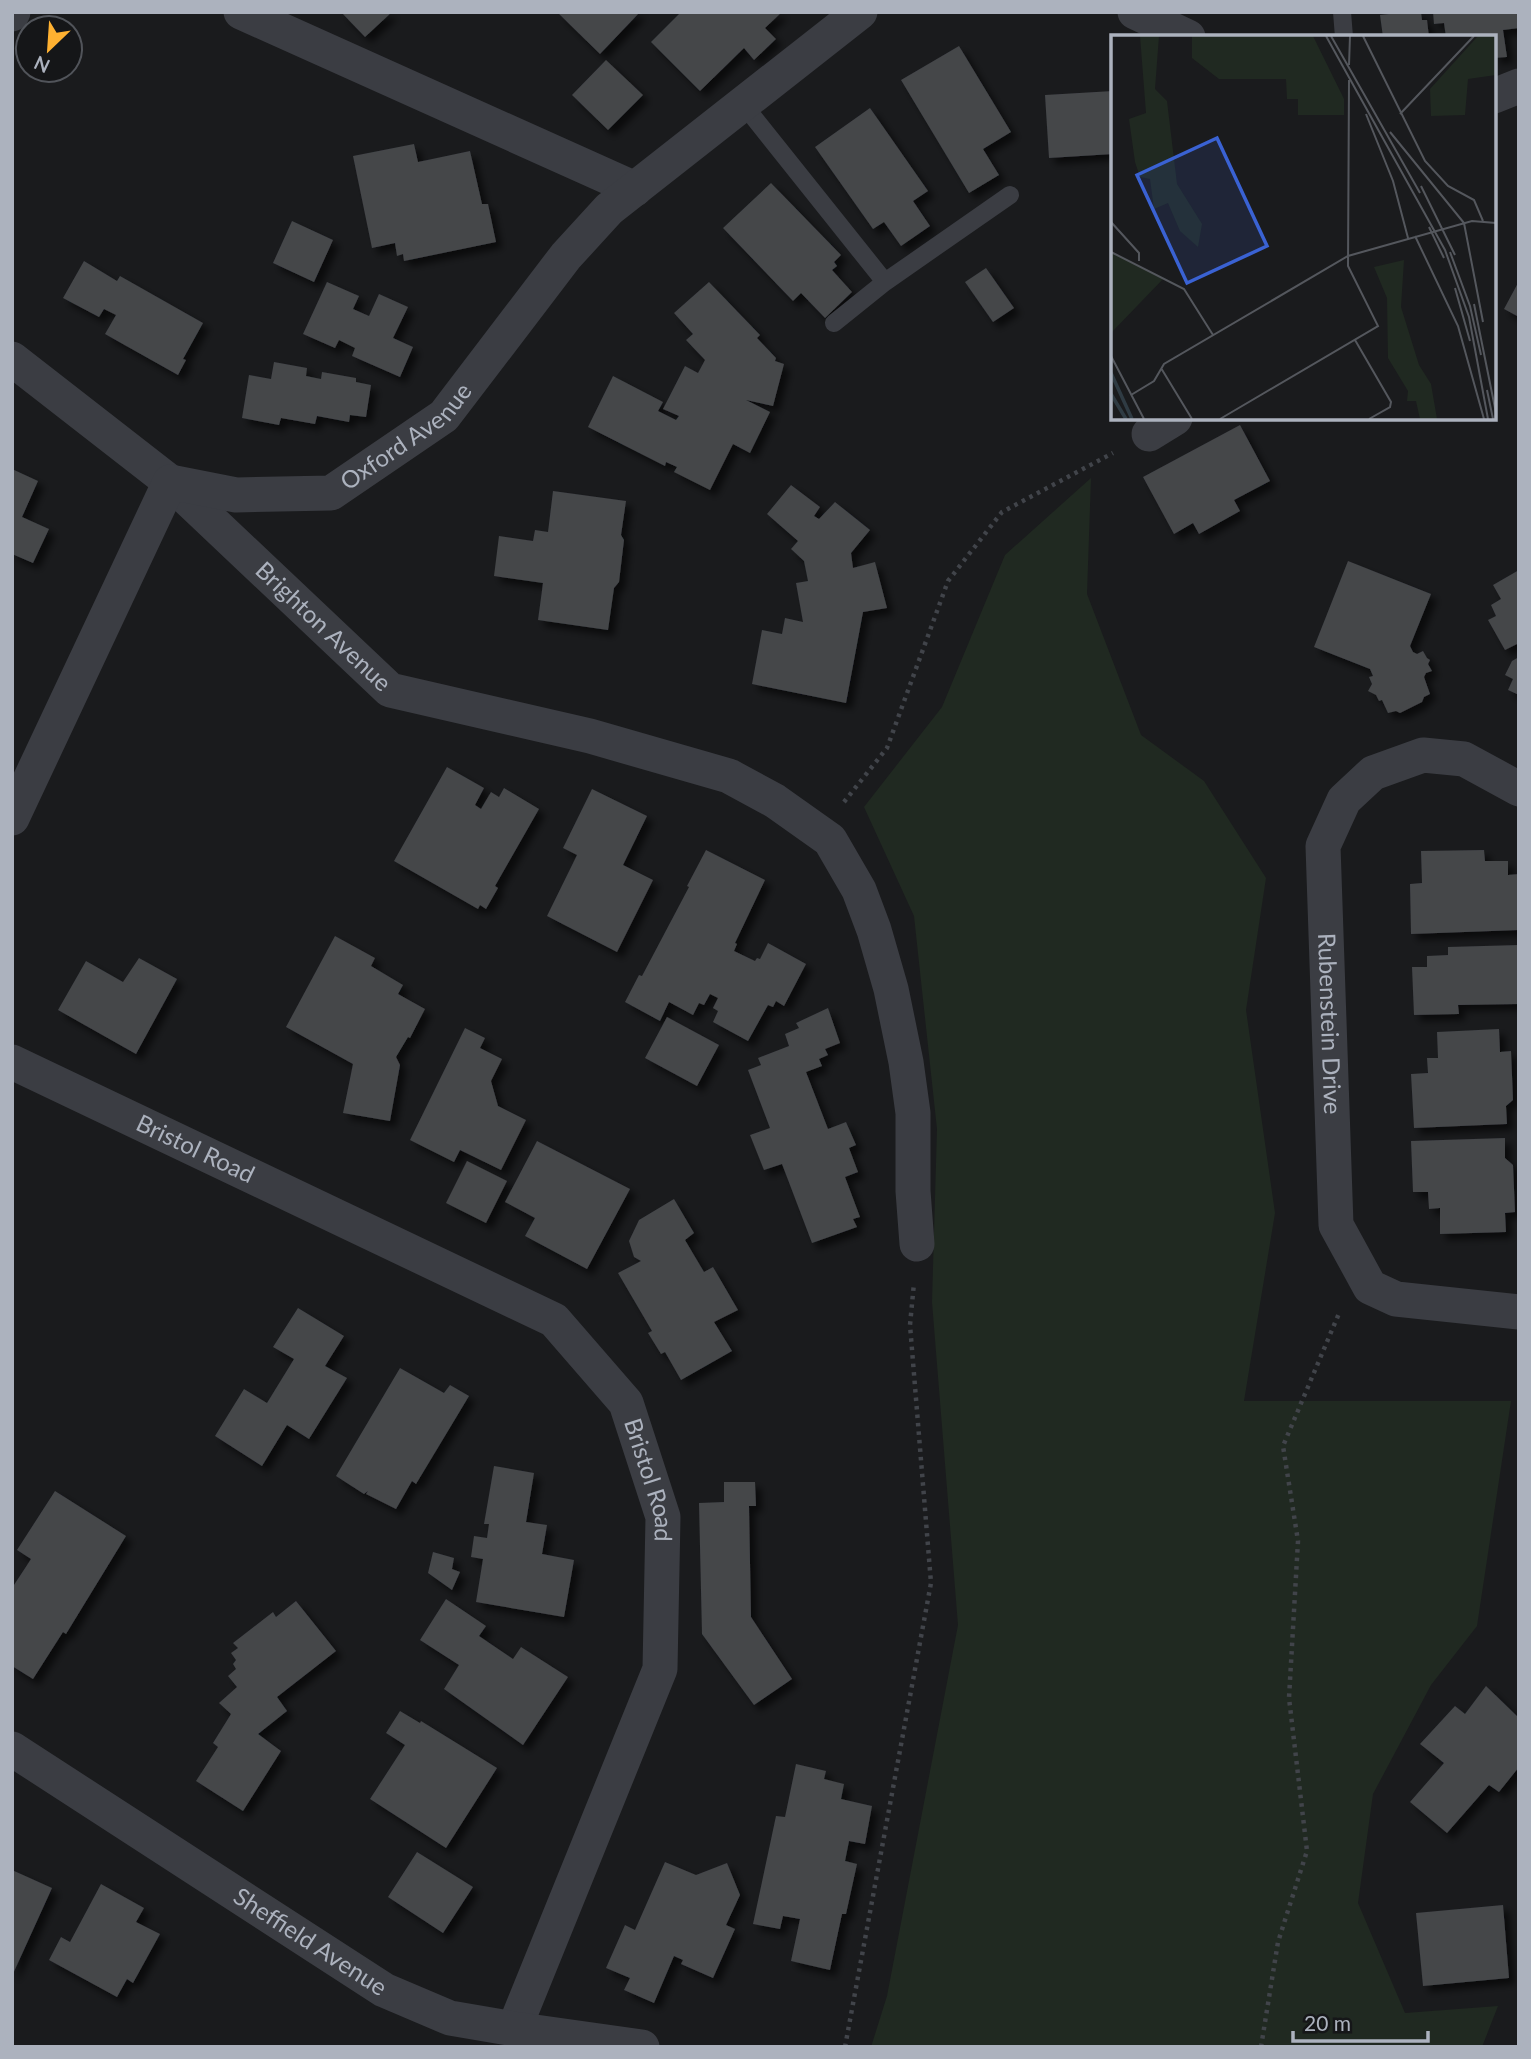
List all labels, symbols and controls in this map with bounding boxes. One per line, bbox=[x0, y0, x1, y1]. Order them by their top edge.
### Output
north arrow bbox=[14, 14, 84, 84]
inset map bbox=[1111, 35, 1496, 420]
text: N bbox=[30, 51, 53, 78]
street label: Oxford Avenue bbox=[334, 377, 477, 495]
street label: Brighton Avenue bbox=[250, 555, 398, 697]
street label: Rubenstein Drive bbox=[1313, 932, 1348, 1115]
street label: Bristol Road bbox=[132, 1107, 260, 1188]
street label: Bristol Road bbox=[619, 1414, 679, 1542]
street label: Sheffield Avenue bbox=[229, 1881, 393, 2001]
scale bar bbox=[1293, 2000, 1428, 2044]
text: 20 m bbox=[1304, 2010, 1351, 2035]

